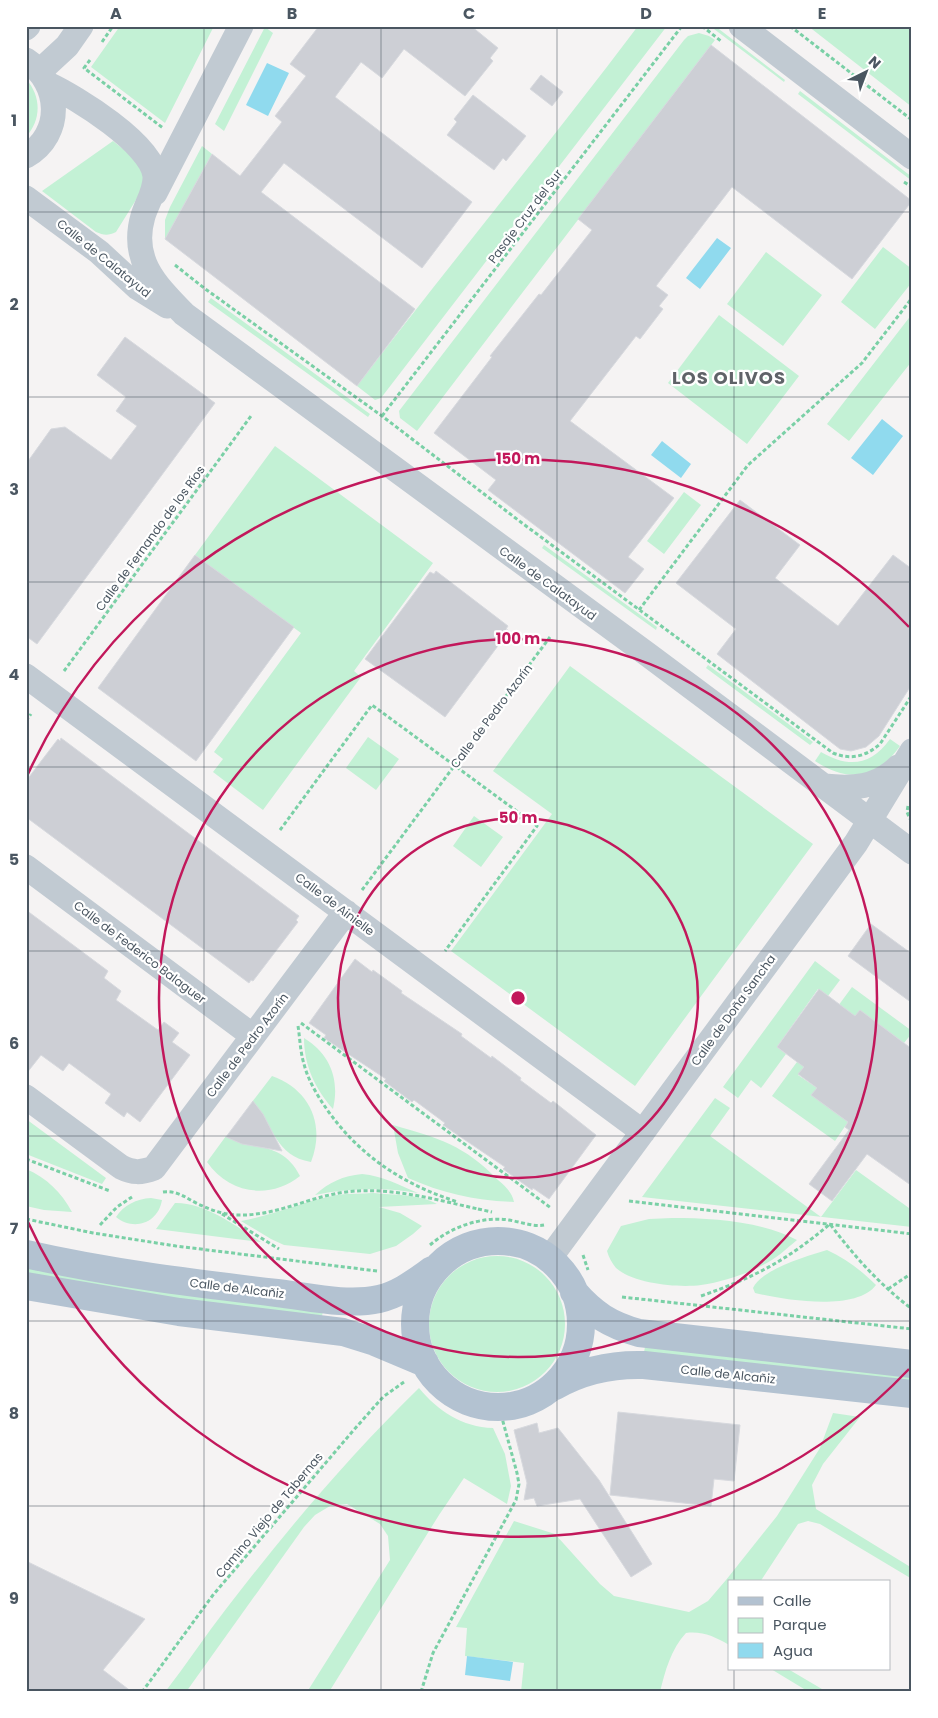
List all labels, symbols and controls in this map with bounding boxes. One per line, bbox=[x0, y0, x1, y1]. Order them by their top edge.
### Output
text: A bbox=[110, 2, 122, 25]
text: B bbox=[287, 2, 297, 25]
text: C bbox=[463, 2, 475, 25]
text: D bbox=[640, 2, 652, 25]
text: E bbox=[818, 2, 826, 25]
north arrow bbox=[840, 48, 890, 98]
text: N bbox=[864, 51, 885, 73]
text: 1 bbox=[11, 109, 17, 132]
street label: Pasaje Cruz del Sur bbox=[484, 165, 566, 267]
street label: Calle de Calatayud bbox=[54, 215, 154, 301]
text: 2 bbox=[9, 293, 19, 316]
district label: LOS OLIVOS bbox=[672, 365, 786, 390]
text: 150 m bbox=[496, 448, 540, 469]
street label: Calle de Fernando de los Ríos bbox=[91, 462, 209, 614]
text: 3 bbox=[9, 478, 19, 501]
street label: Calle de Calatayud bbox=[496, 542, 600, 624]
text: 100 m bbox=[496, 628, 540, 649]
street label: Calle de Pedro Azorín bbox=[446, 660, 536, 772]
text: 4 bbox=[9, 663, 20, 686]
text: 50 m bbox=[499, 807, 537, 828]
text: 5 bbox=[9, 848, 19, 871]
street label: Calle de Ainielle bbox=[292, 869, 378, 939]
street label: Calle de Federico Balaguer bbox=[70, 897, 210, 1008]
street label: Calle de Doña Sancha bbox=[687, 951, 779, 1069]
street label: Calle de Pedro Azorín bbox=[202, 989, 292, 1101]
centre of rings bbox=[509, 989, 527, 1007]
text: 6 bbox=[9, 1032, 19, 1055]
text: 7 bbox=[10, 1217, 19, 1240]
street label: Calle de Alcañiz bbox=[189, 1274, 285, 1302]
street label: Calle de Alcañiz bbox=[680, 1361, 776, 1387]
text: 8 bbox=[9, 1402, 19, 1425]
street label: Camino Viejo de Tabernas bbox=[211, 1449, 327, 1581]
legend bbox=[728, 1580, 890, 1670]
text: 9 bbox=[9, 1587, 19, 1610]
text: Calle bbox=[773, 1590, 811, 1611]
text: Parque bbox=[773, 1614, 826, 1635]
text: Agua bbox=[773, 1640, 813, 1661]

